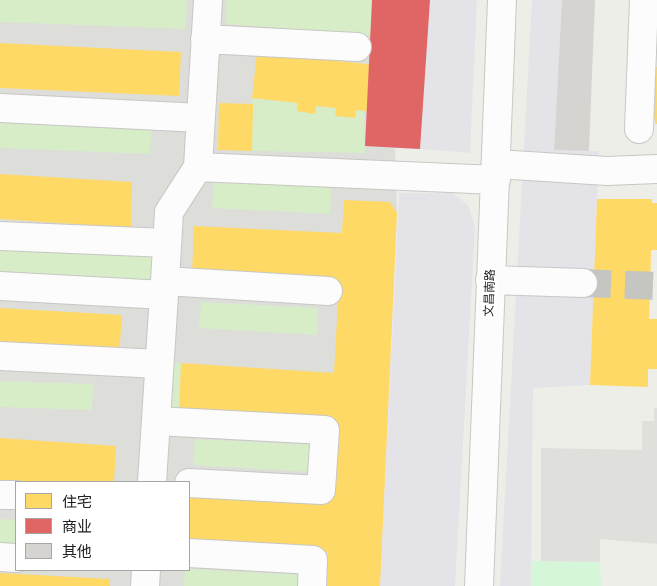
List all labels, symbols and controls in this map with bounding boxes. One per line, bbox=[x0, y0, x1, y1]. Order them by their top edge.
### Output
street label: 文昌南路 bbox=[482, 269, 498, 317]
legend bbox=[15, 481, 190, 571]
text: 住宅 bbox=[62, 492, 92, 511]
text: 商业 bbox=[62, 517, 92, 536]
text: 其他 bbox=[62, 542, 92, 561]

